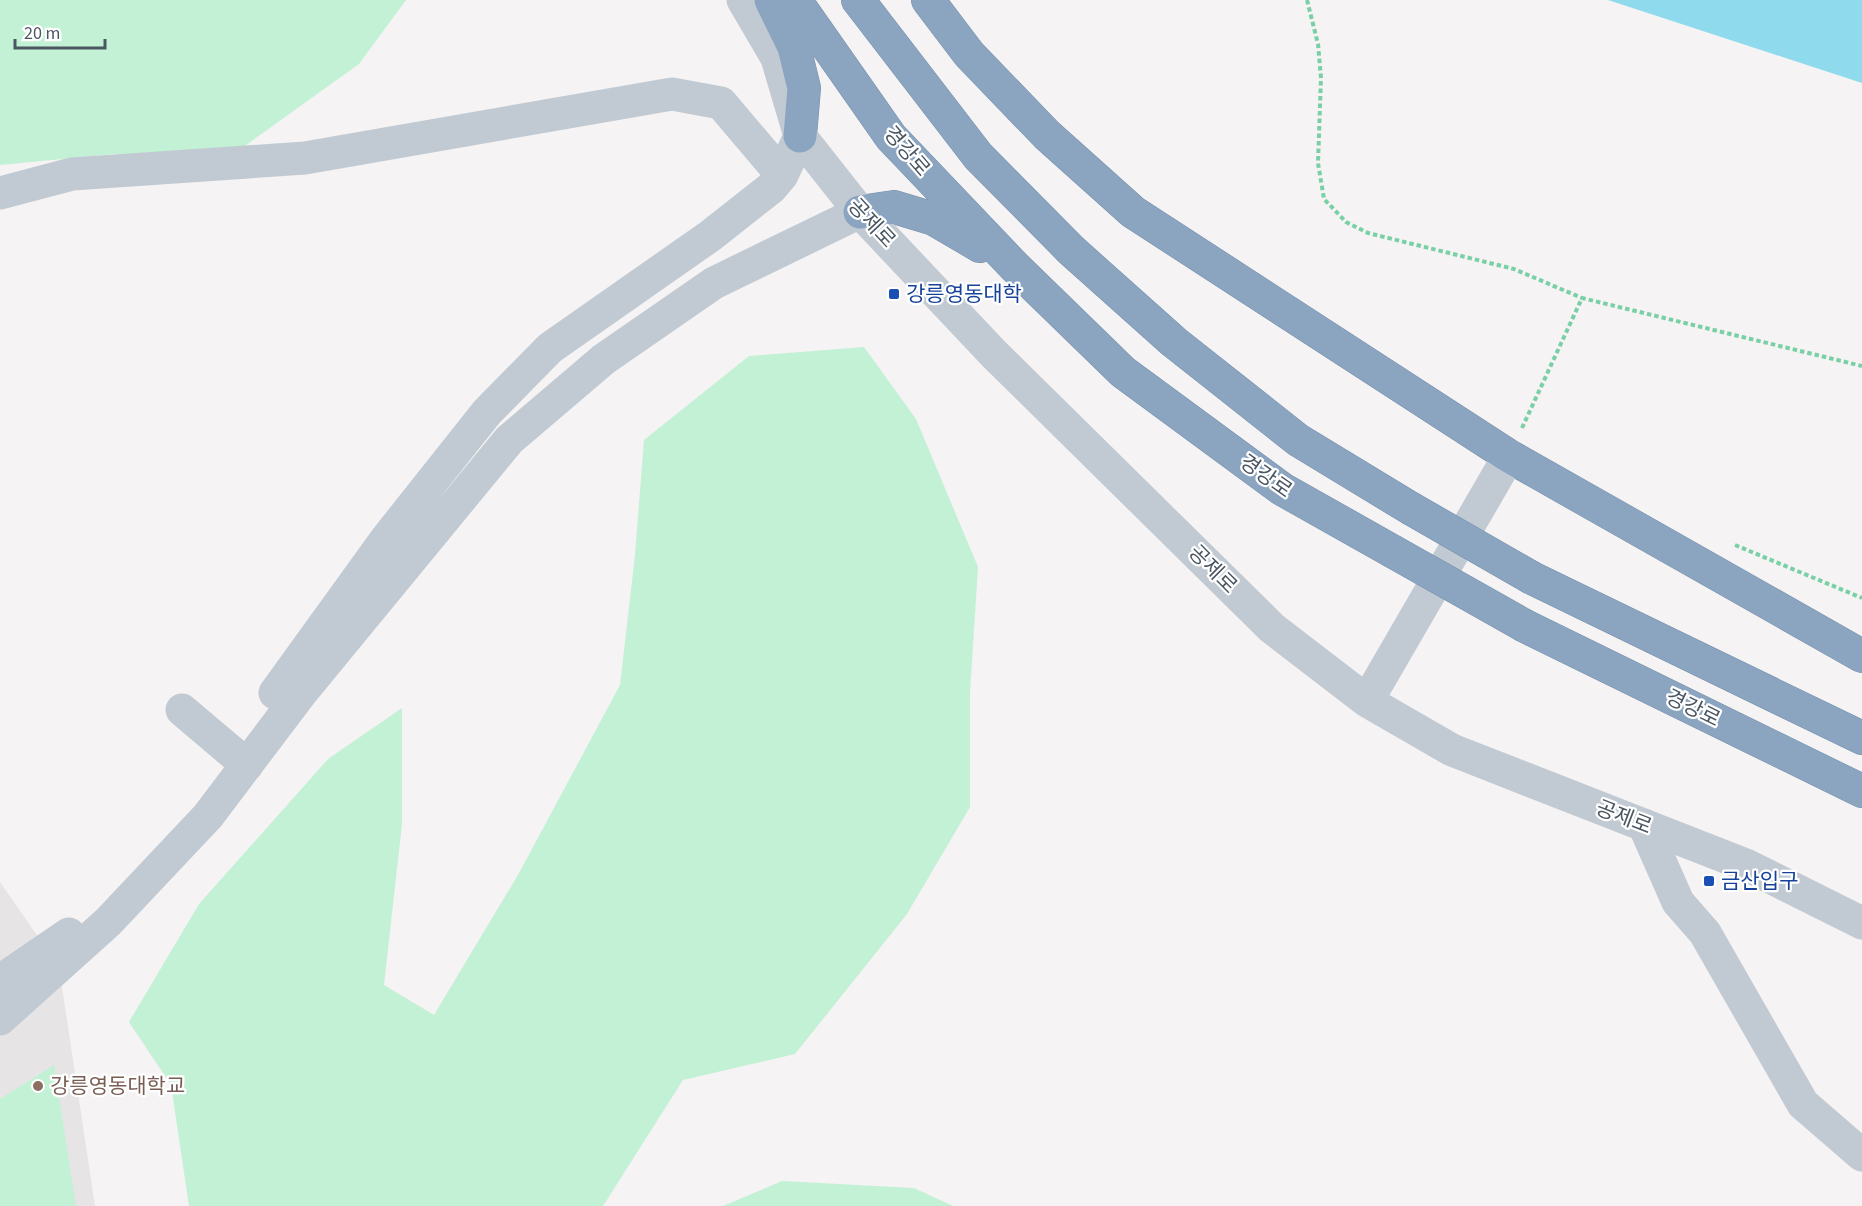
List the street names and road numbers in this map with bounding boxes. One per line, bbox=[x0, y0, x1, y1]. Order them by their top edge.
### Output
street label: 경강로 bbox=[877, 119, 937, 183]
street label: 공제로 bbox=[841, 192, 903, 254]
street label: 경강로 bbox=[1234, 447, 1298, 505]
street label: 공제로 bbox=[1182, 538, 1244, 600]
street label: 경강로 bbox=[1660, 682, 1726, 734]
street label: 공제로 bbox=[1592, 793, 1656, 841]

